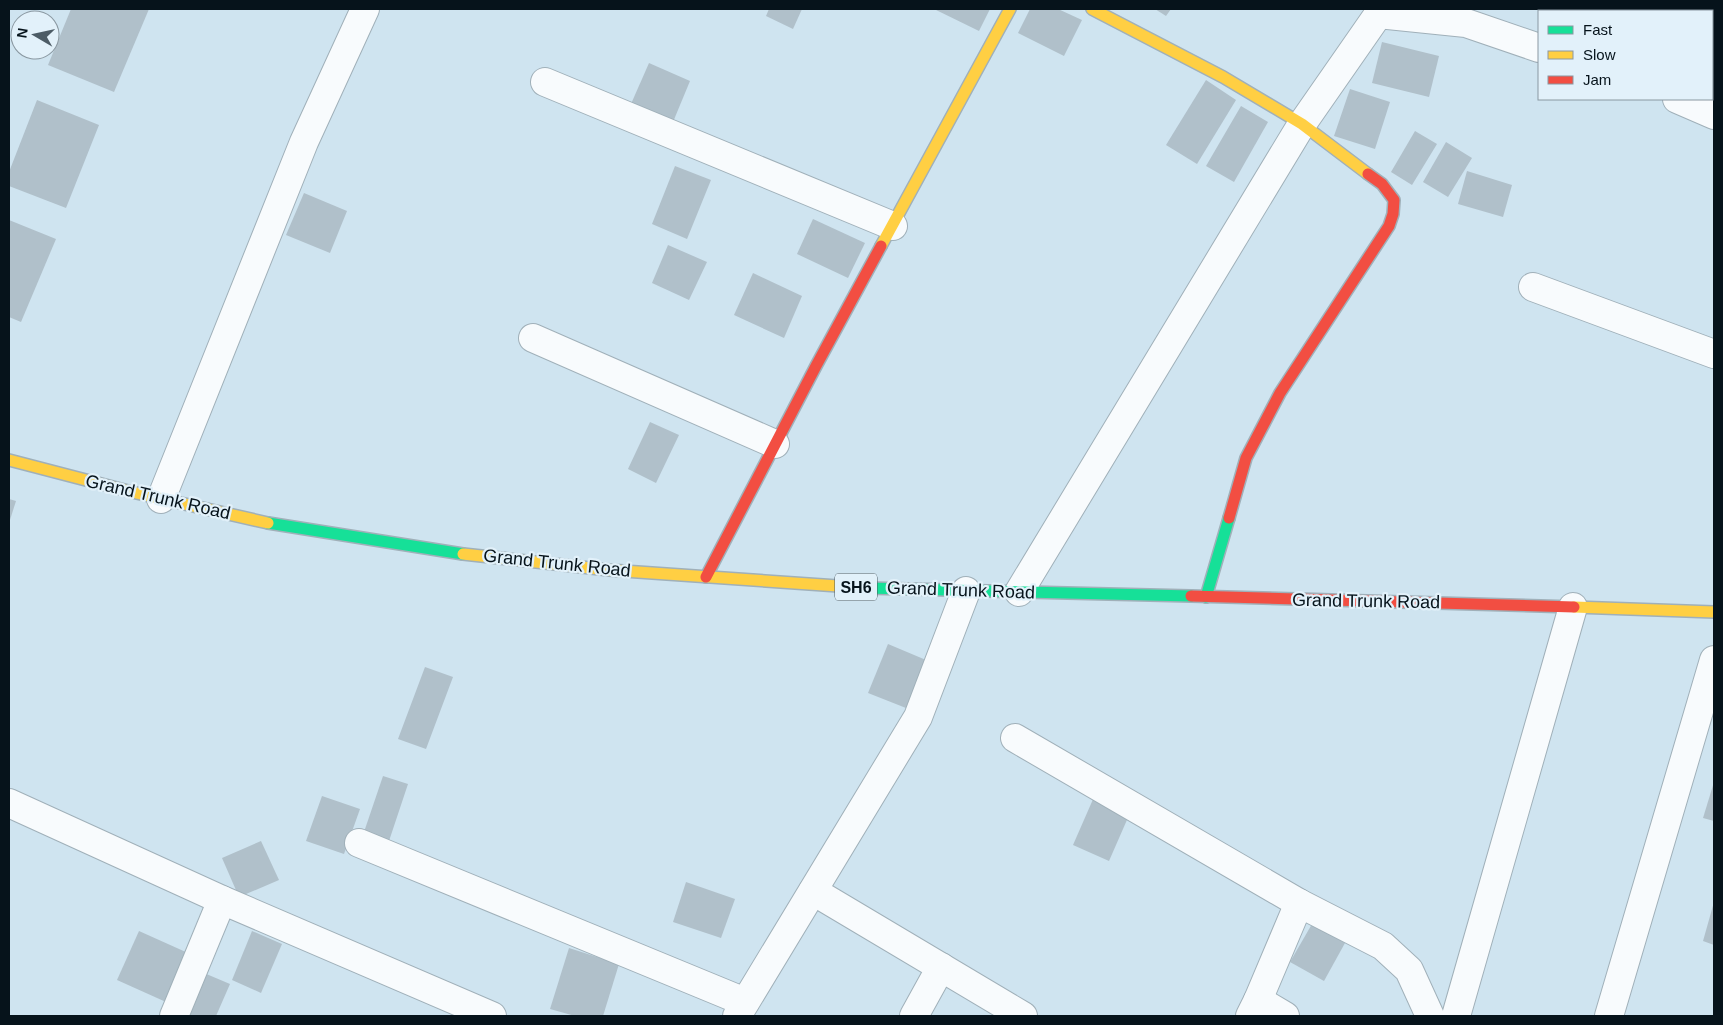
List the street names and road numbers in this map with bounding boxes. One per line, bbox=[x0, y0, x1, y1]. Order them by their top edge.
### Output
street label: Grand Trunk Road bbox=[84, 471, 232, 523]
street label: Grand Trunk Road bbox=[482, 545, 632, 581]
road number: SH6 bbox=[835, 574, 877, 600]
street label: Grand Trunk Road bbox=[887, 577, 1035, 603]
street label: Grand Trunk Road bbox=[1292, 590, 1440, 612]

